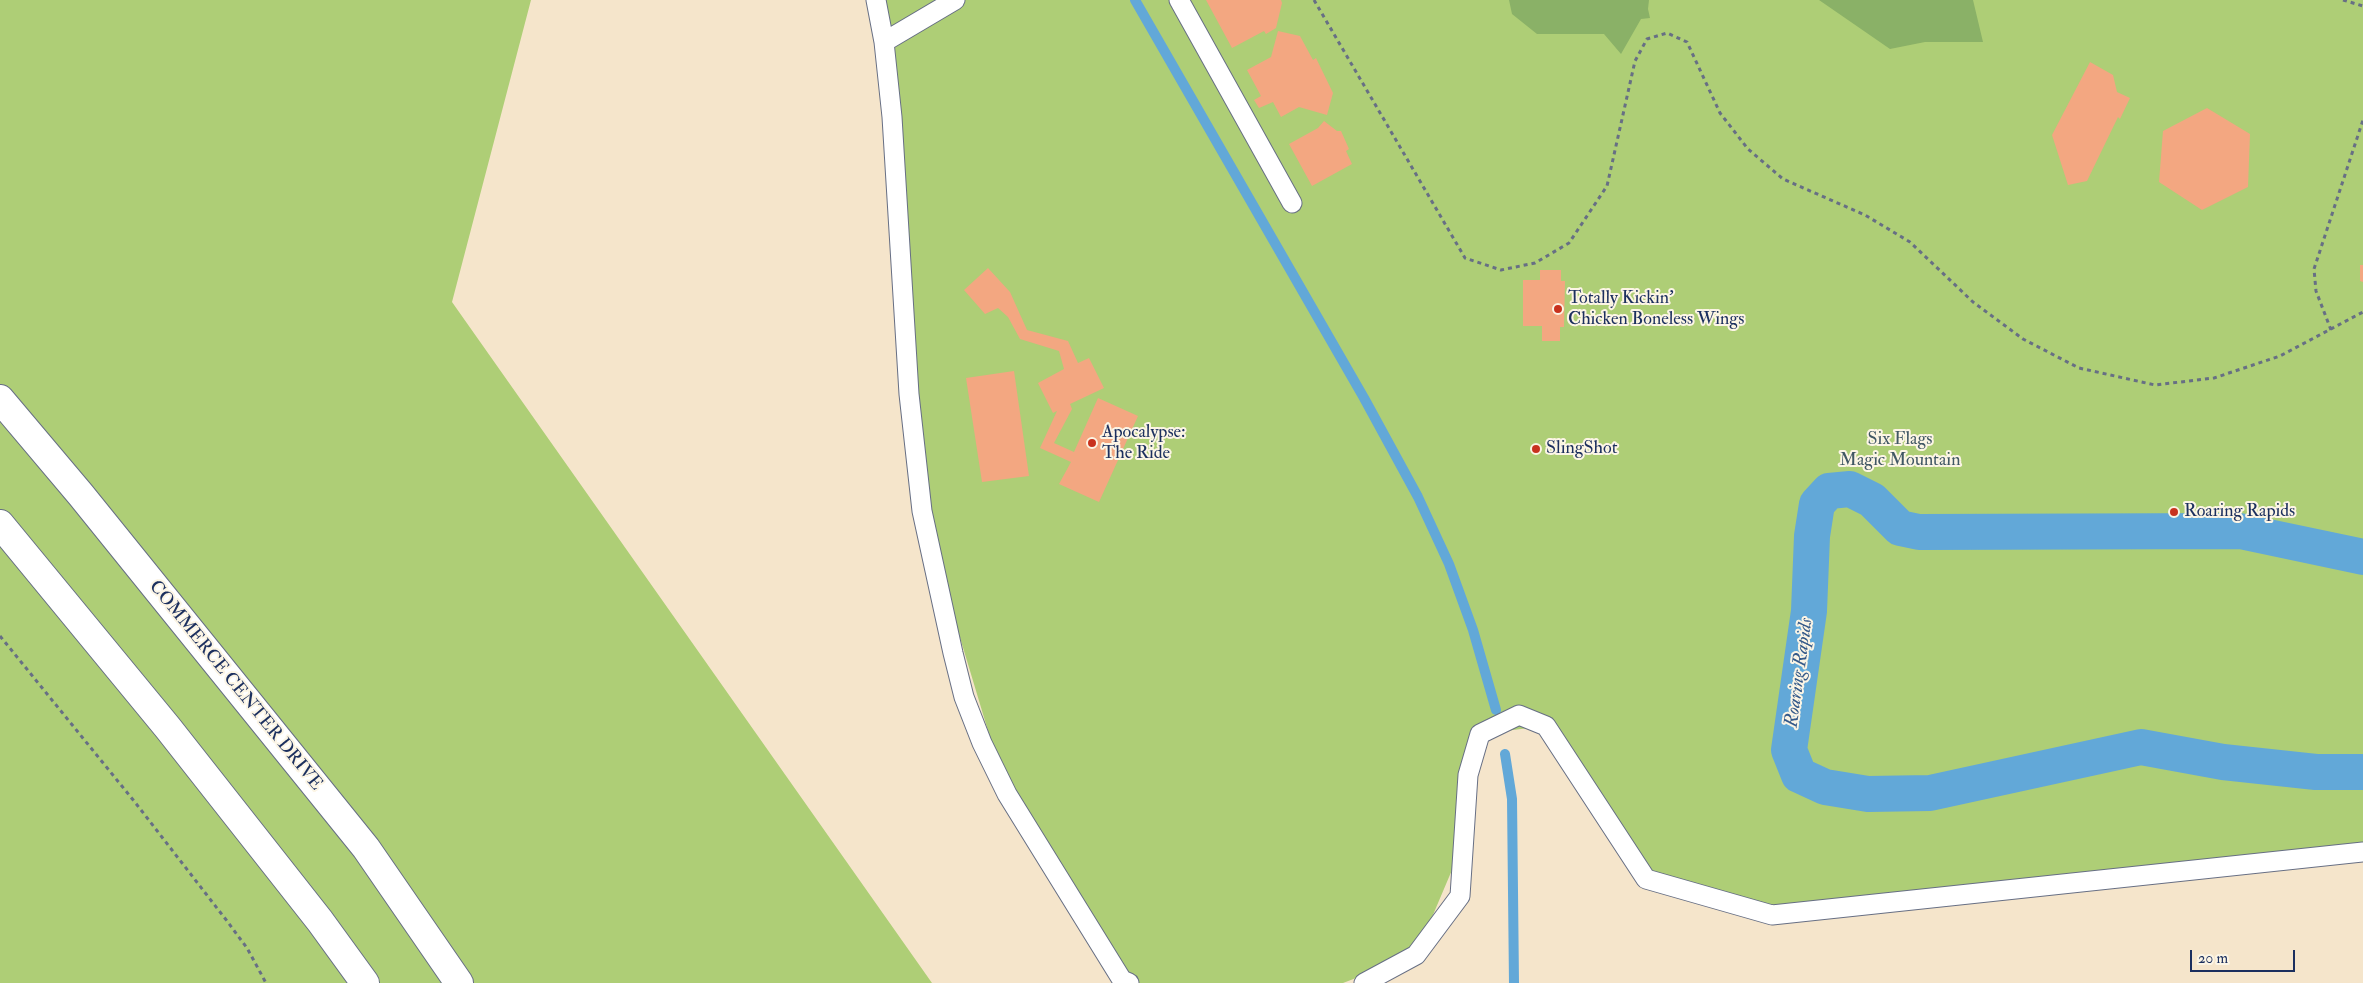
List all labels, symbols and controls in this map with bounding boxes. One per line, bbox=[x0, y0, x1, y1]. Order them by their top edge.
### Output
place label: Totally Kickin' Chicken Boneless Wings bbox=[1568, 288, 1744, 330]
marker: Totally Kickin' Chicken Boneless Wings bbox=[1552, 303, 1564, 315]
place label: Apocalypse: The Ride bbox=[1102, 422, 1186, 464]
park label: Six Flags Magic Mountain bbox=[1840, 429, 1960, 472]
marker: Apocalypse: The Ride bbox=[1086, 437, 1098, 449]
place label: SlingShot bbox=[1546, 438, 1618, 460]
marker: SlingShot bbox=[1530, 443, 1542, 455]
place label: Roaring Rapids bbox=[2184, 501, 2295, 523]
marker: Roaring Rapids bbox=[2168, 506, 2180, 518]
street label: COMMERCE CENTER DRIVE bbox=[144, 577, 326, 795]
water label: Roaring Rapids bbox=[1781, 617, 1819, 729]
scale bar bbox=[2193, 940, 2298, 972]
text: 20 m bbox=[2198, 949, 2228, 968]

